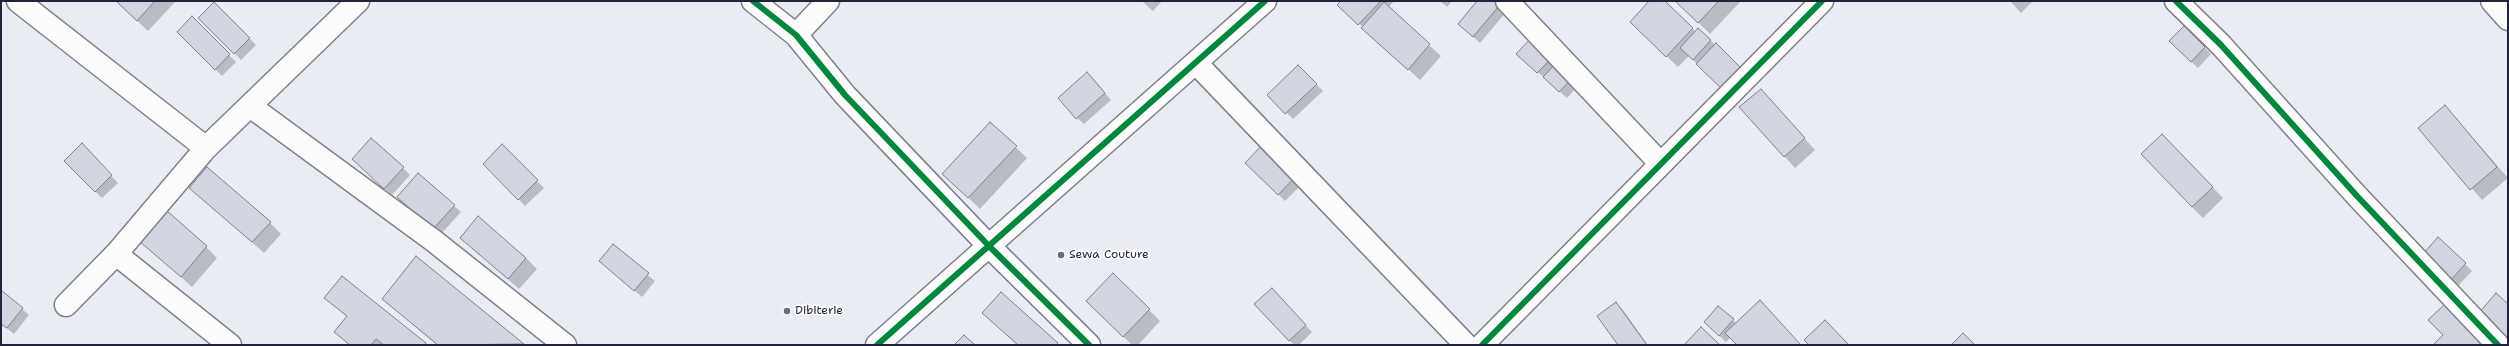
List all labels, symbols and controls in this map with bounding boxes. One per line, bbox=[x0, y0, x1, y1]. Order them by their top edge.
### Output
place label: Sewa Couture bbox=[1069, 248, 1149, 262]
marker: Sewa Couture bbox=[1056, 250, 1066, 260]
place label: Dibiterie bbox=[795, 304, 843, 318]
marker: Dibiterie bbox=[782, 306, 792, 316]

